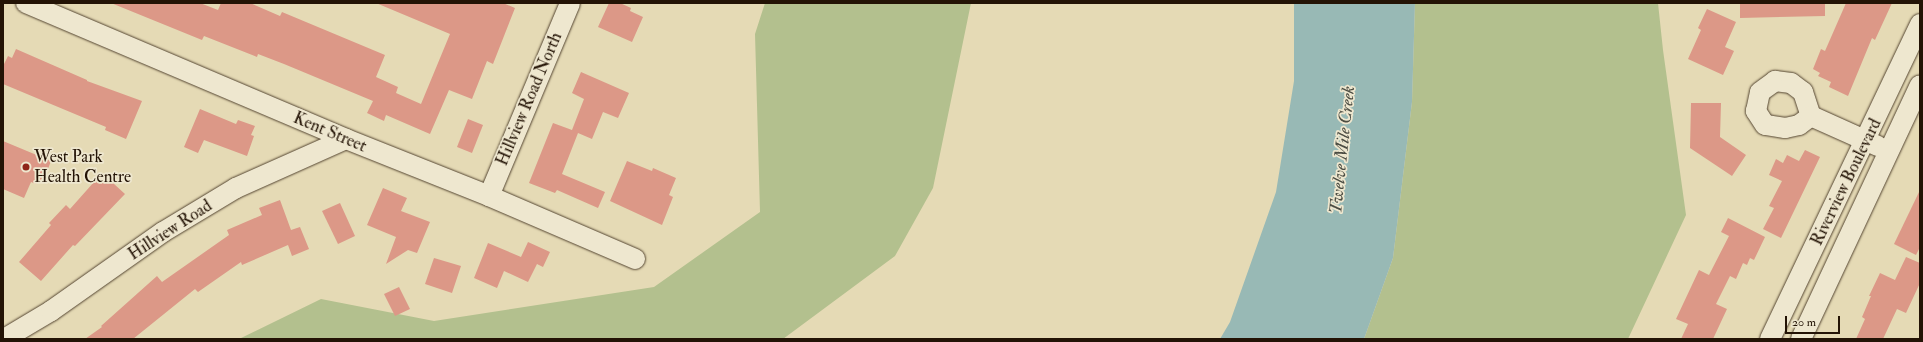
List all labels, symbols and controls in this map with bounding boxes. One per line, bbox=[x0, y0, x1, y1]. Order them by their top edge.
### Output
street label: Hillview Road North bbox=[492, 29, 566, 169]
water label: Twelve Mile Creek bbox=[1326, 85, 1360, 215]
street label: Kent Street bbox=[290, 107, 370, 157]
street label: Riverview Boulevard bbox=[1806, 115, 1886, 249]
place label: West Park Health Centre bbox=[34, 147, 131, 187]
marker: West Park Health Centre bbox=[21, 162, 31, 172]
street label: Hillview Road bbox=[124, 195, 216, 265]
scale bar bbox=[1787, 308, 1842, 334]
text: 20 m bbox=[1792, 315, 1816, 330]

